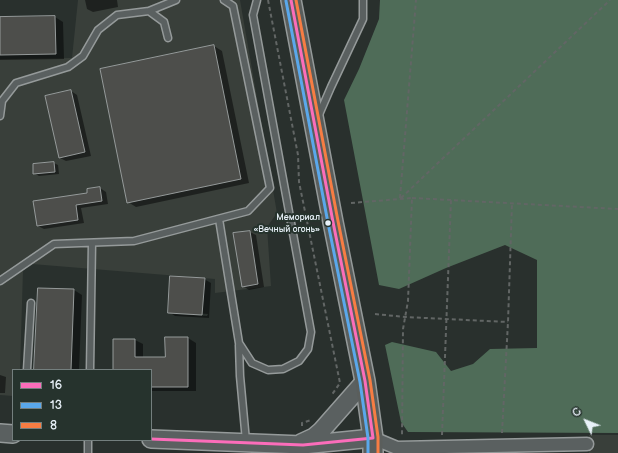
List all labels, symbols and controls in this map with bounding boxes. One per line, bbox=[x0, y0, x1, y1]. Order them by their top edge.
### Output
place label: Мемориал «Вечный огонь» bbox=[253, 213, 320, 234]
marker: Мемориал «Вечный огонь» bbox=[323, 218, 333, 228]
legend bbox=[12, 369, 152, 441]
text: 16 bbox=[50, 378, 62, 393]
text: 13 bbox=[50, 398, 62, 413]
north arrow bbox=[566, 401, 606, 441]
text: С bbox=[569, 405, 584, 420]
text: 8 bbox=[50, 418, 57, 433]

